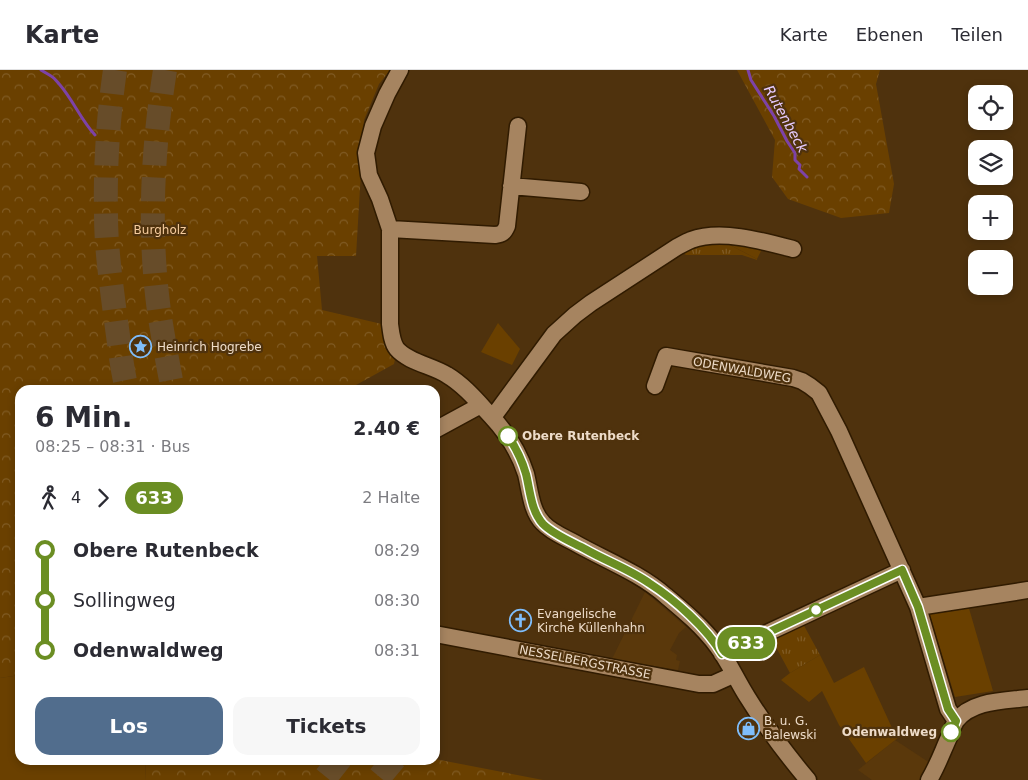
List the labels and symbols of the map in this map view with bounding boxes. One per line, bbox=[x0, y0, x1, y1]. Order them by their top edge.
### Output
water label: Rutenbeck bbox=[761, 82, 812, 156]
park label: Burgholz bbox=[134, 223, 186, 237]
place icon: Heinrich Hogrebe bbox=[129, 335, 153, 359]
place label: Heinrich Hogrebe bbox=[157, 340, 262, 354]
street label: ODENWALDWEG bbox=[692, 354, 792, 386]
marker: Obere Rutenbeck bbox=[498, 426, 518, 446]
place label: Obere Rutenbeck bbox=[522, 429, 640, 443]
unlabelled marker bbox=[809, 603, 823, 617]
place label: Evangelische Kirche Küllenhahn bbox=[537, 607, 645, 635]
church icon: Evangelische Kirche Küllenhahn bbox=[509, 609, 533, 633]
line badge: 633 bbox=[717, 627, 775, 659]
street label: NESSELBERGSTRASSE bbox=[518, 642, 652, 682]
place label: B. u. G. Balewski bbox=[764, 714, 817, 742]
shop icon: B. u. G. Balewski bbox=[736, 716, 760, 740]
marker: Odenwaldweg bbox=[941, 722, 961, 742]
place label: Odenwaldweg bbox=[842, 725, 937, 739]

